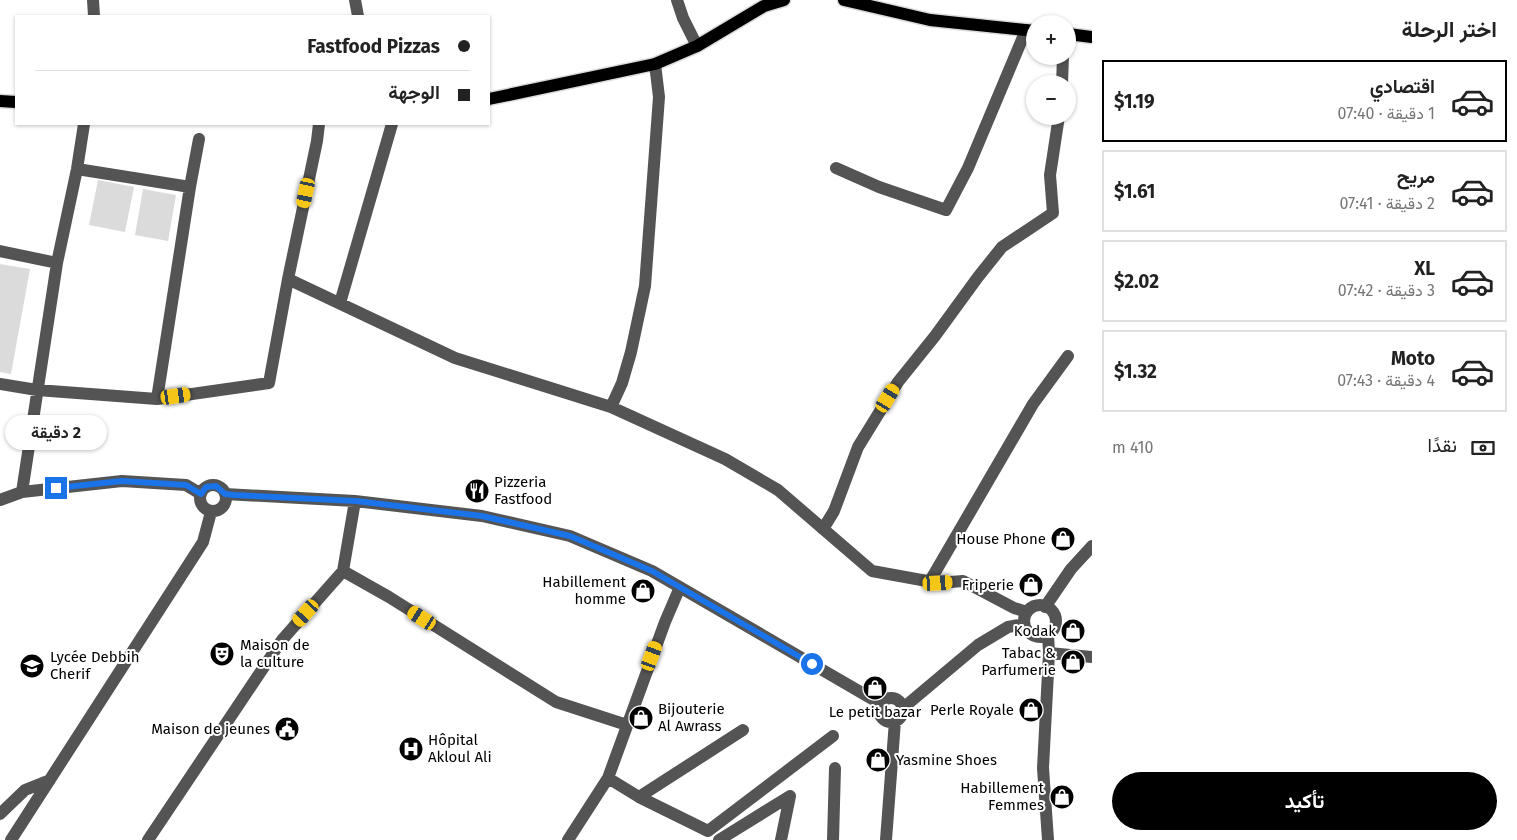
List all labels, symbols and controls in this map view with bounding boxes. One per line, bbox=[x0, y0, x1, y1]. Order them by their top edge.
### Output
map controls bbox=[1026, 15, 1076, 125]
button: + bbox=[1026, 15, 1076, 65]
text: اختر الرحلة bbox=[1402, 16, 1497, 43]
text: Fastfood Pizzas bbox=[307, 35, 440, 58]
button: − bbox=[1026, 75, 1076, 125]
text: اقتصادي bbox=[1370, 75, 1435, 98]
icon: car bbox=[1450, 79, 1495, 124]
text: الوجهة bbox=[388, 81, 440, 104]
text: $1.19 bbox=[1114, 90, 1155, 113]
text: 1 دقيقة · 07:40 bbox=[1338, 104, 1435, 123]
text: مريح bbox=[1397, 165, 1435, 188]
icon: car bbox=[1450, 169, 1495, 214]
car bbox=[295, 177, 316, 209]
text: $1.61 bbox=[1114, 180, 1155, 203]
text: 2 دقيقة · 07:41 bbox=[1340, 194, 1435, 213]
text: XL bbox=[1414, 257, 1435, 280]
icon: car bbox=[1450, 259, 1495, 304]
text: $2.02 bbox=[1114, 270, 1159, 293]
text: 3 دقيقة · 07:42 bbox=[1338, 281, 1435, 300]
text: Moto bbox=[1391, 347, 1435, 370]
icon: car bbox=[1450, 349, 1495, 394]
text: $1.32 bbox=[1114, 360, 1157, 383]
text: 4 دقيقة · 07:43 bbox=[1337, 371, 1435, 390]
car bbox=[873, 381, 902, 415]
car bbox=[160, 386, 191, 406]
callout: 2 دقيقة bbox=[5, 416, 107, 450]
text: 2 دقيقة bbox=[31, 423, 81, 442]
text: نقدًا bbox=[1428, 434, 1457, 457]
icon: cash bbox=[1469, 434, 1497, 462]
text: 410 m bbox=[1112, 438, 1153, 457]
place label: Pizzeria Fastfood bbox=[494, 473, 552, 508]
route end bbox=[45, 477, 67, 499]
restaurant icon: Pizzeria Fastfood bbox=[464, 478, 490, 504]
shop icon: House Phone bbox=[1050, 526, 1076, 552]
place label: House Phone bbox=[956, 530, 1046, 548]
shop icon: Friperie bbox=[1018, 572, 1044, 598]
place label: Habillement homme bbox=[542, 573, 627, 608]
car bbox=[922, 575, 953, 591]
place label: Friperie bbox=[962, 576, 1014, 594]
shop icon: Habillement homme bbox=[630, 578, 656, 604]
car bbox=[290, 597, 321, 629]
car bbox=[405, 604, 438, 632]
shop icon: Kodak bbox=[1060, 618, 1086, 644]
place label: Kodak bbox=[1014, 622, 1056, 640]
place label: Maison de la culture bbox=[240, 636, 310, 671]
car bbox=[639, 639, 664, 673]
theatre icon: Maison de la culture bbox=[209, 641, 235, 667]
place label: Tabac & Parfumerie bbox=[981, 644, 1056, 679]
place label: Lycée Debbih Cherif bbox=[50, 648, 140, 683]
shop icon: Tabac & Parfumerie bbox=[1060, 649, 1086, 675]
school or university icon: Lycée Debbih Cherif bbox=[19, 653, 45, 679]
route start bbox=[801, 653, 823, 675]
shop icon: Le petit bazar bbox=[862, 675, 888, 701]
shop icon: Perle Royale bbox=[1018, 697, 1044, 723]
place label: Bijouterie Al Awrass bbox=[658, 700, 725, 735]
place label: Perle Royale bbox=[930, 701, 1014, 719]
place label: Le petit bazar bbox=[829, 703, 921, 721]
shop icon: Bijouterie Al Awrass bbox=[628, 705, 654, 731]
public building icon: Maison de jeunes bbox=[274, 716, 300, 742]
place label: Maison de jeunes bbox=[151, 720, 270, 738]
place label: Hôpital Akloul Ali bbox=[428, 731, 492, 766]
hospital icon: Hôpital Akloul Ali bbox=[398, 736, 424, 762]
shop icon: Yasmine Shoes bbox=[865, 747, 891, 773]
place label: Yasmine Shoes bbox=[896, 751, 997, 769]
button: تأكيد bbox=[1112, 772, 1497, 830]
place label: Habillement Femmes bbox=[960, 779, 1045, 814]
shop icon: Habillement Femmes bbox=[1049, 784, 1075, 810]

